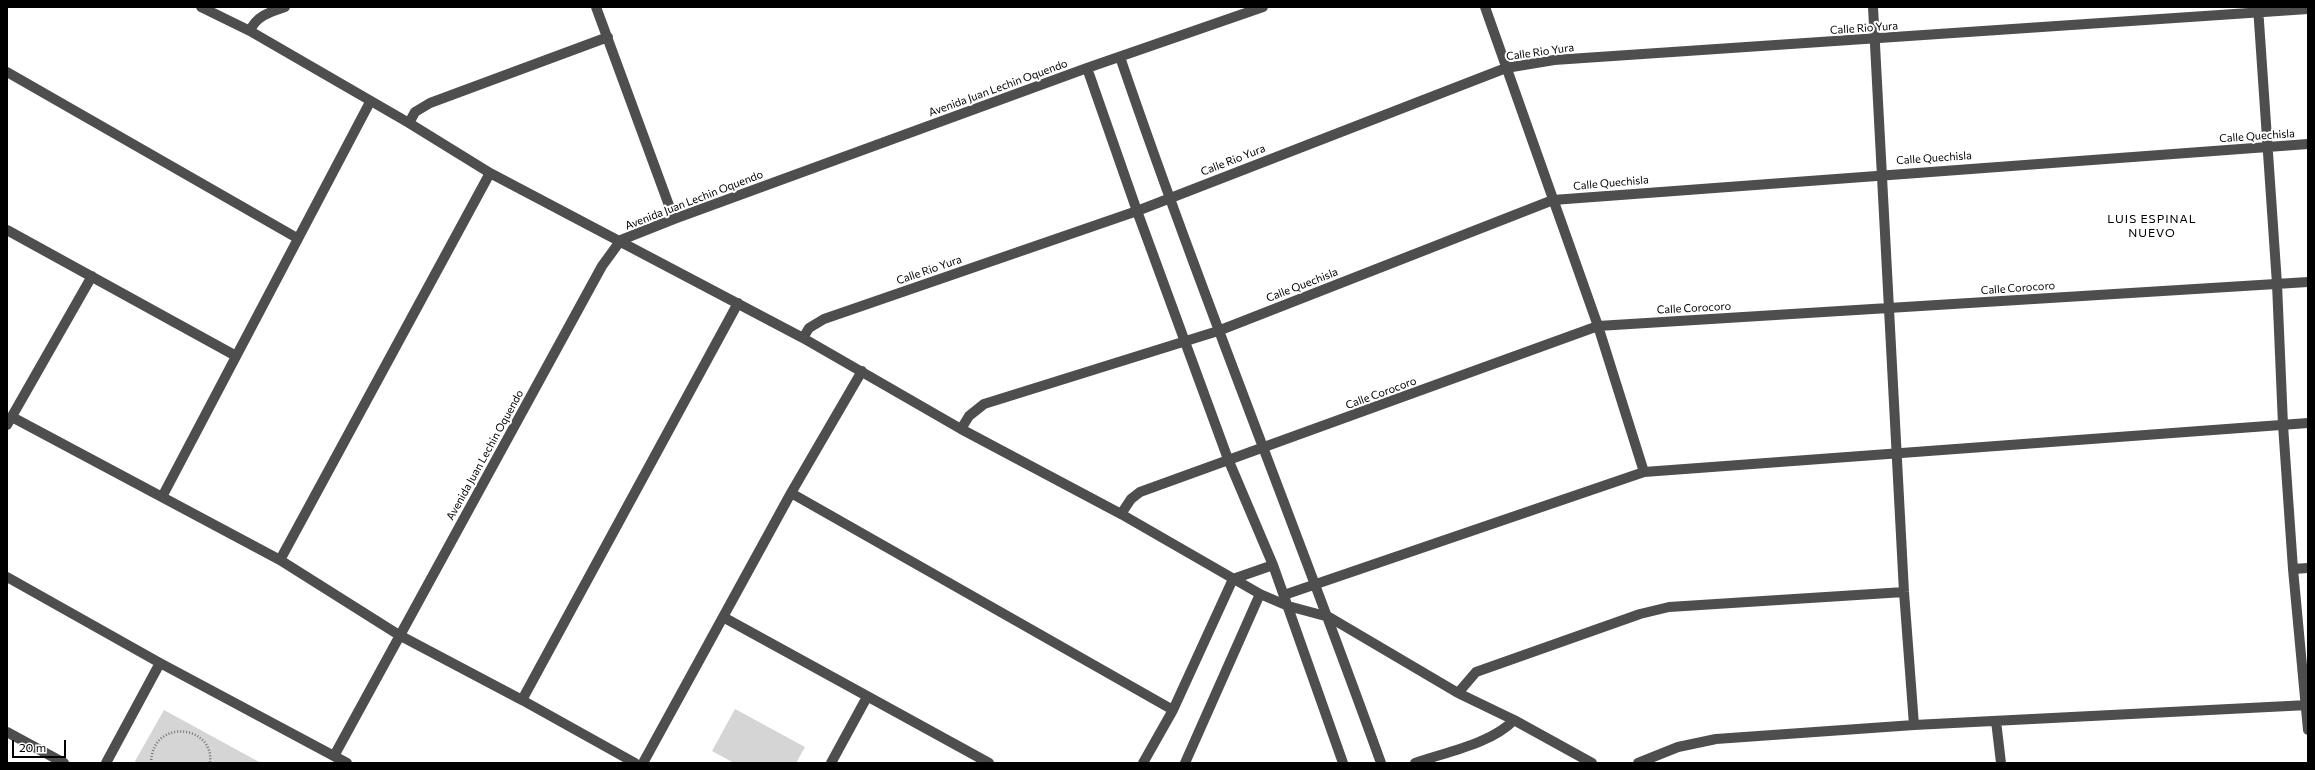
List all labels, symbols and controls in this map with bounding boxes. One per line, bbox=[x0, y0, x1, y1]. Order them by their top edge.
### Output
street label: Calle Rio Yura bbox=[1829, 19, 1899, 37]
street label: Calle Rio Yura bbox=[1505, 41, 1575, 63]
street label: Avenida Juan Lechin Oquendo bbox=[927, 57, 1069, 119]
street label: Calle Quechisla bbox=[2219, 127, 2295, 145]
street label: Calle Rio Yura bbox=[1199, 142, 1267, 178]
street label: Calle Quechisla bbox=[1896, 149, 1972, 167]
street label: Avenida Juan Lechin Oquendo bbox=[623, 168, 765, 232]
street label: Calle Quechisla bbox=[1573, 173, 1649, 193]
district label: LUIS ESPINAL NUEVO bbox=[2107, 212, 2197, 240]
street label: Calle Rio Yura bbox=[895, 253, 963, 287]
street label: Calle Quechisla bbox=[1264, 265, 1340, 305]
street label: Calle Corocoro bbox=[1980, 279, 2056, 297]
street label: Calle Corocoro bbox=[1656, 299, 1732, 317]
street label: Calle Corocoro bbox=[1344, 374, 1418, 412]
street label: Avenida Juan Lechin Oquendo bbox=[444, 388, 526, 522]
scale bar bbox=[14, 732, 68, 758]
text: 20 m bbox=[19, 740, 46, 754]

